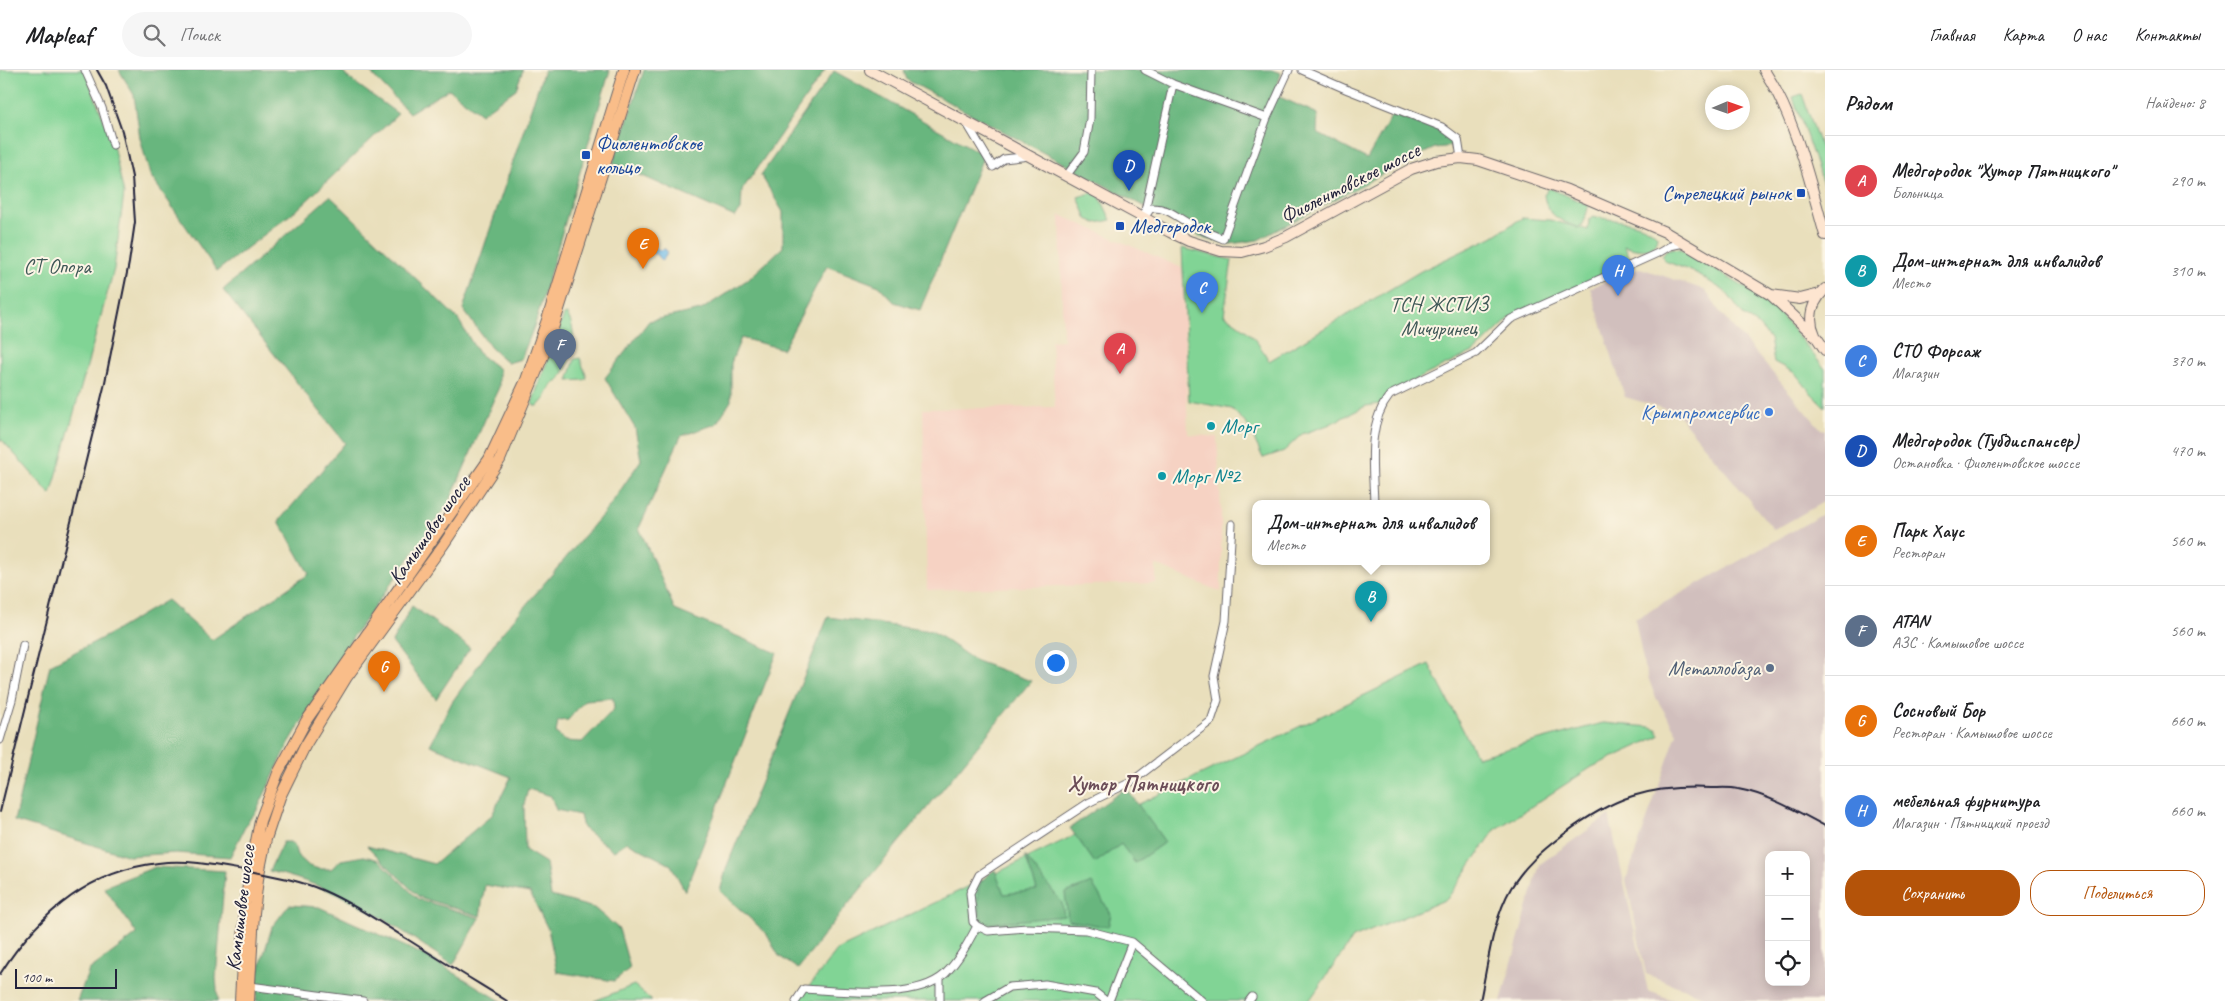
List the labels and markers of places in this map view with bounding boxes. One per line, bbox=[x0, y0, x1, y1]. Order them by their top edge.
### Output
place label: Фиолентовское кольцо bbox=[596, 130, 703, 180]
marker: Фиолентовское кольцо bbox=[580, 149, 592, 161]
pin: D bbox=[1113, 150, 1145, 191]
place label: Стрелецкий рынок bbox=[1662, 180, 1793, 206]
marker: Стрелецкий рынок bbox=[1795, 187, 1807, 199]
place label: Медгородок bbox=[1130, 213, 1212, 239]
marker: Медгородок bbox=[1114, 220, 1126, 232]
pin: E bbox=[627, 228, 659, 269]
pin: H bbox=[1602, 255, 1634, 296]
pin: C bbox=[1186, 272, 1218, 313]
pin: F bbox=[544, 329, 576, 370]
pin: A bbox=[1104, 333, 1136, 374]
place label: Крымпромсервис bbox=[1641, 399, 1761, 425]
marker: Крымпромсервис bbox=[1763, 406, 1775, 418]
place label: Морг bbox=[1221, 413, 1260, 439]
marker: Морг bbox=[1205, 420, 1217, 432]
place label: Морг №2 bbox=[1172, 463, 1242, 489]
marker: Морг №2 bbox=[1156, 470, 1168, 482]
pin: B bbox=[1355, 581, 1387, 622]
pin: G bbox=[368, 651, 400, 692]
place label: Металлобаза bbox=[1668, 655, 1762, 681]
marker: Металлобаза bbox=[1764, 662, 1776, 674]

